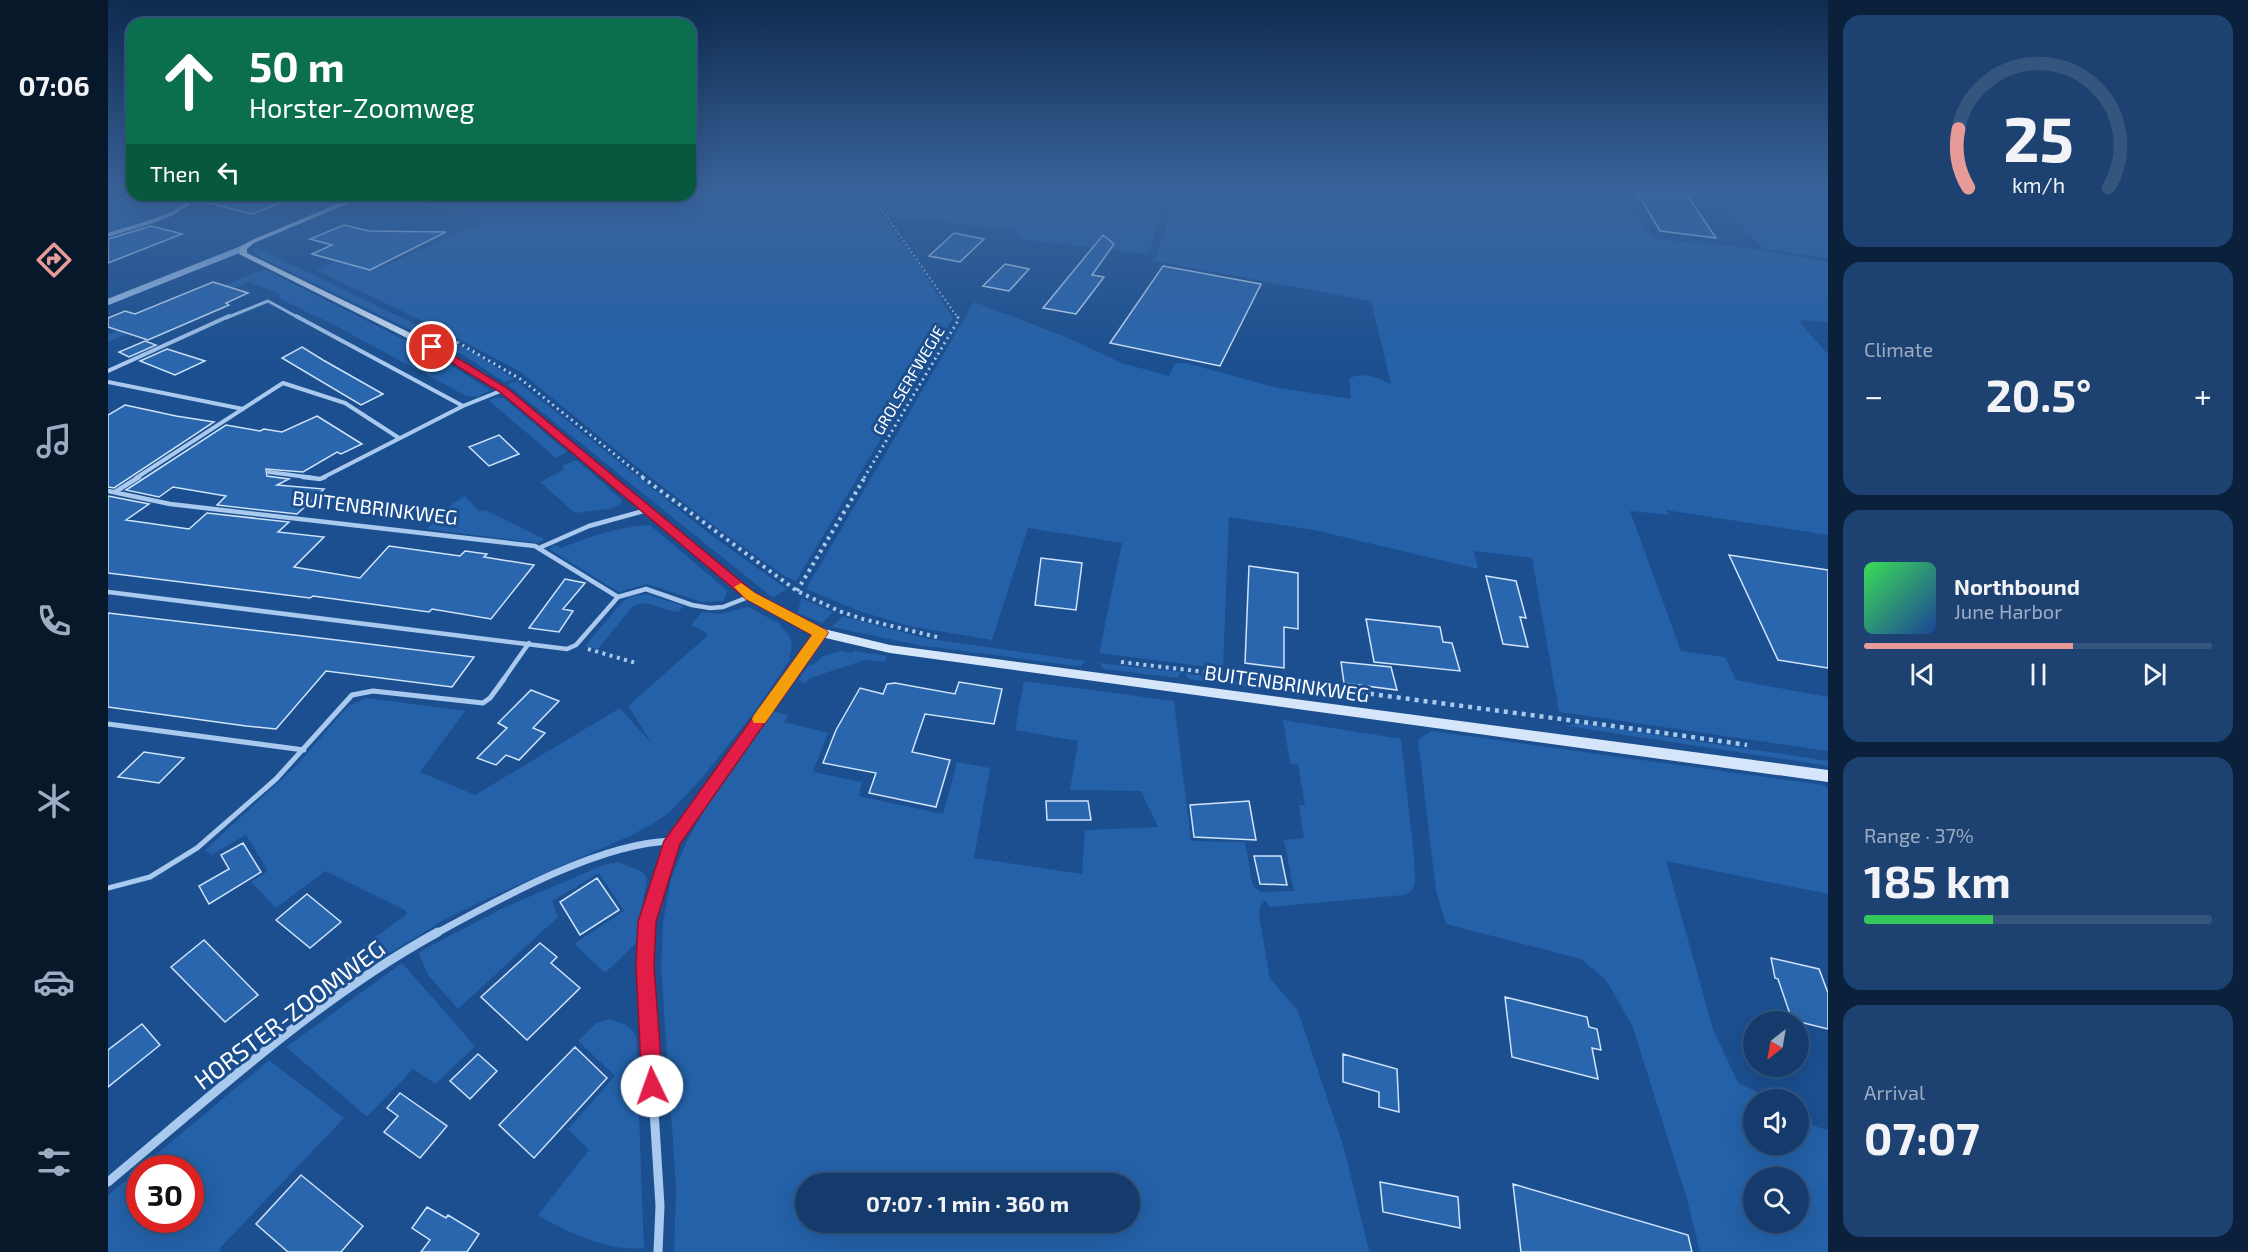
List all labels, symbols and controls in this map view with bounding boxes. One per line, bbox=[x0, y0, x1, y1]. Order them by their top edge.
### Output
text: 50 m bbox=[249, 40, 345, 90]
icon: ahead bbox=[150, 42, 228, 120]
text: 07:06 bbox=[18, 69, 90, 101]
text: Horster-Zoomweg bbox=[249, 91, 475, 123]
text: 25 bbox=[2003, 100, 2073, 175]
icon: left bbox=[212, 156, 245, 189]
text: Then bbox=[150, 160, 200, 186]
text: km/h bbox=[2011, 173, 2065, 198]
icon: directions bbox=[33, 239, 75, 281]
pin bbox=[406, 321, 457, 372]
street label: GROLSERFWEGJE bbox=[868, 322, 948, 438]
icon: arrive bbox=[415, 330, 448, 363]
text: Climate bbox=[1864, 337, 1933, 361]
text: 20.5° bbox=[1986, 367, 2091, 421]
text: − bbox=[1864, 375, 1883, 415]
text: + bbox=[2194, 375, 2212, 415]
icon: music bbox=[33, 420, 75, 462]
street label: BUITENBRINKWEG bbox=[291, 485, 459, 529]
text: Northbound bbox=[1954, 573, 2080, 599]
text: June Harbor bbox=[1954, 599, 2062, 623]
icon: phone bbox=[33, 600, 75, 642]
icon: previous bbox=[1906, 658, 1939, 691]
icon: pause bbox=[2022, 658, 2055, 691]
icon: next bbox=[2138, 658, 2171, 691]
street label: BUITENBRINKWEG bbox=[1203, 660, 1371, 706]
icon: climate bbox=[33, 780, 75, 822]
text: Range · 37% bbox=[1864, 823, 1974, 847]
text: 185 km bbox=[1864, 853, 2011, 907]
street label: HORSTER-ZOOMWEG bbox=[188, 933, 390, 1095]
icon: car bbox=[33, 961, 75, 1003]
north arrow bbox=[1743, 1011, 1809, 1077]
map controls bbox=[1743, 1011, 1809, 1233]
position arrow bbox=[620, 1054, 684, 1118]
text: Arrival bbox=[1864, 1080, 1925, 1104]
button: sound bbox=[1743, 1089, 1809, 1155]
text: 07:07 bbox=[1864, 1110, 1980, 1164]
icon: filters bbox=[33, 1141, 75, 1183]
speed limit sign: 30 bbox=[126, 1155, 204, 1233]
button: search bbox=[1743, 1167, 1809, 1233]
text: 07:07 · 1 min · 360 m bbox=[866, 1190, 1069, 1216]

